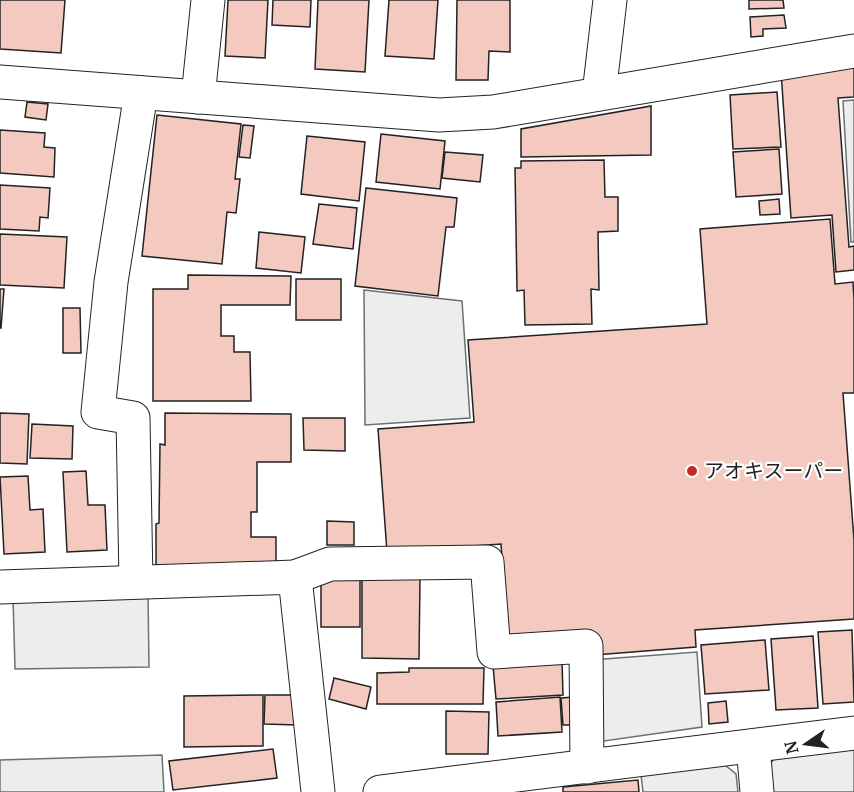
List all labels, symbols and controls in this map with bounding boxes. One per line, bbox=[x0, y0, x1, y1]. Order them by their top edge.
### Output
place label: アオキスーパー bbox=[704, 458, 843, 483]
marker: アオキスーパー bbox=[685, 464, 699, 478]
north arrow bbox=[776, 714, 836, 774]
text: N bbox=[780, 739, 803, 756]

